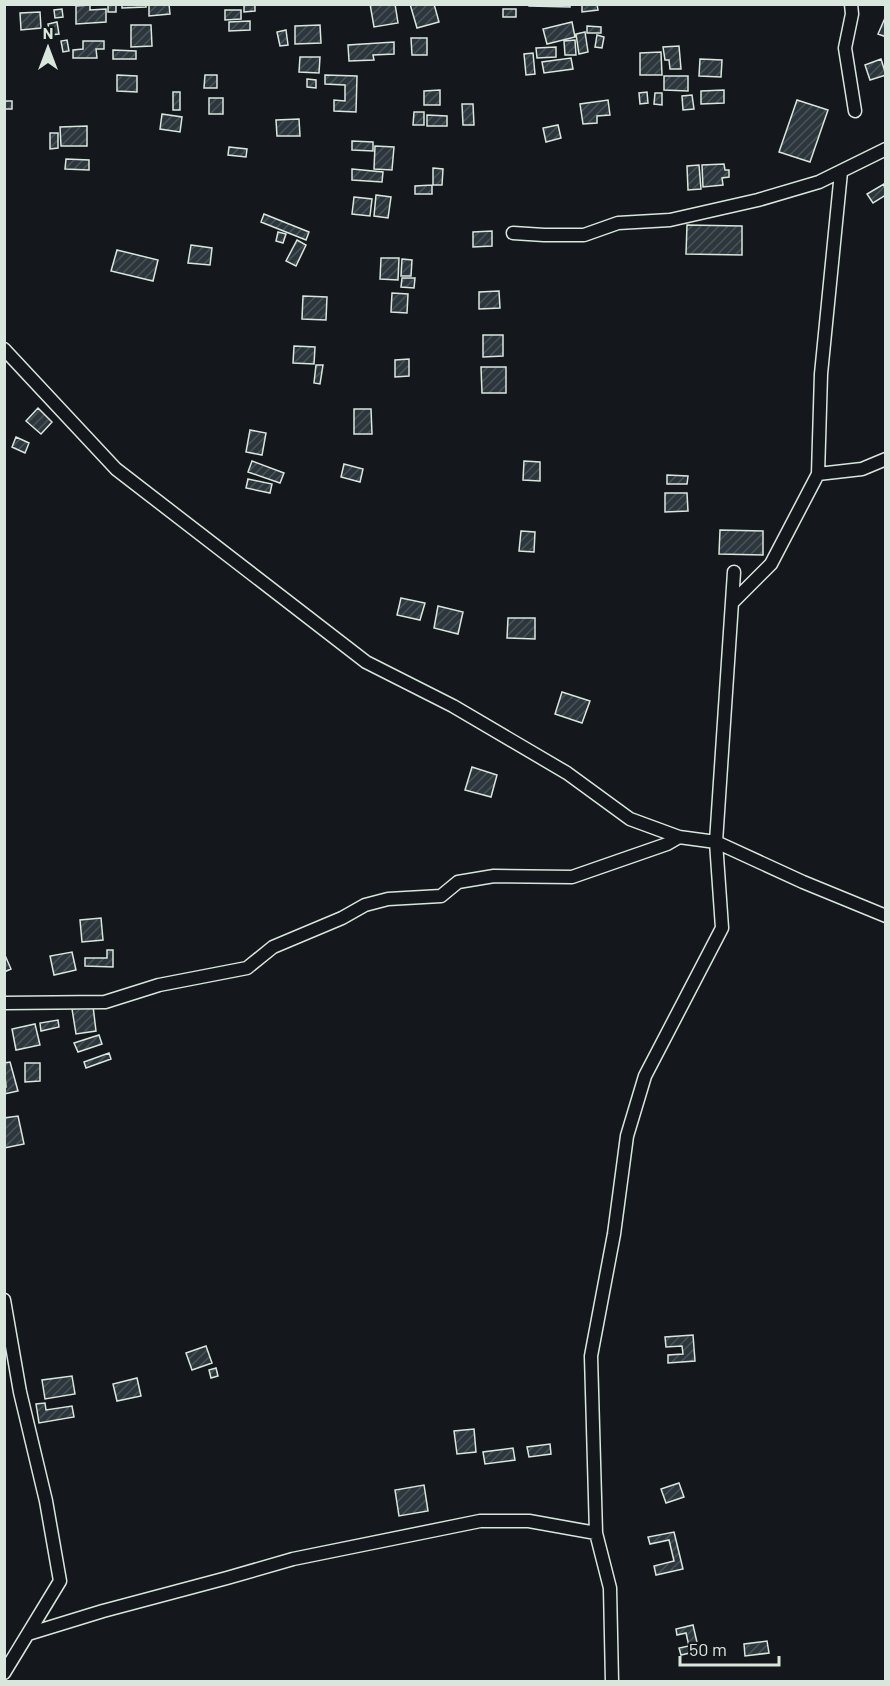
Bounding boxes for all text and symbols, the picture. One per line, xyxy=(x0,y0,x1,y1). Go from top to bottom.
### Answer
north arrow xyxy=(18,18,78,78)
text: N xyxy=(43,23,53,42)
scale bar xyxy=(680,1629,779,1667)
text: 50 m xyxy=(689,1638,727,1660)

